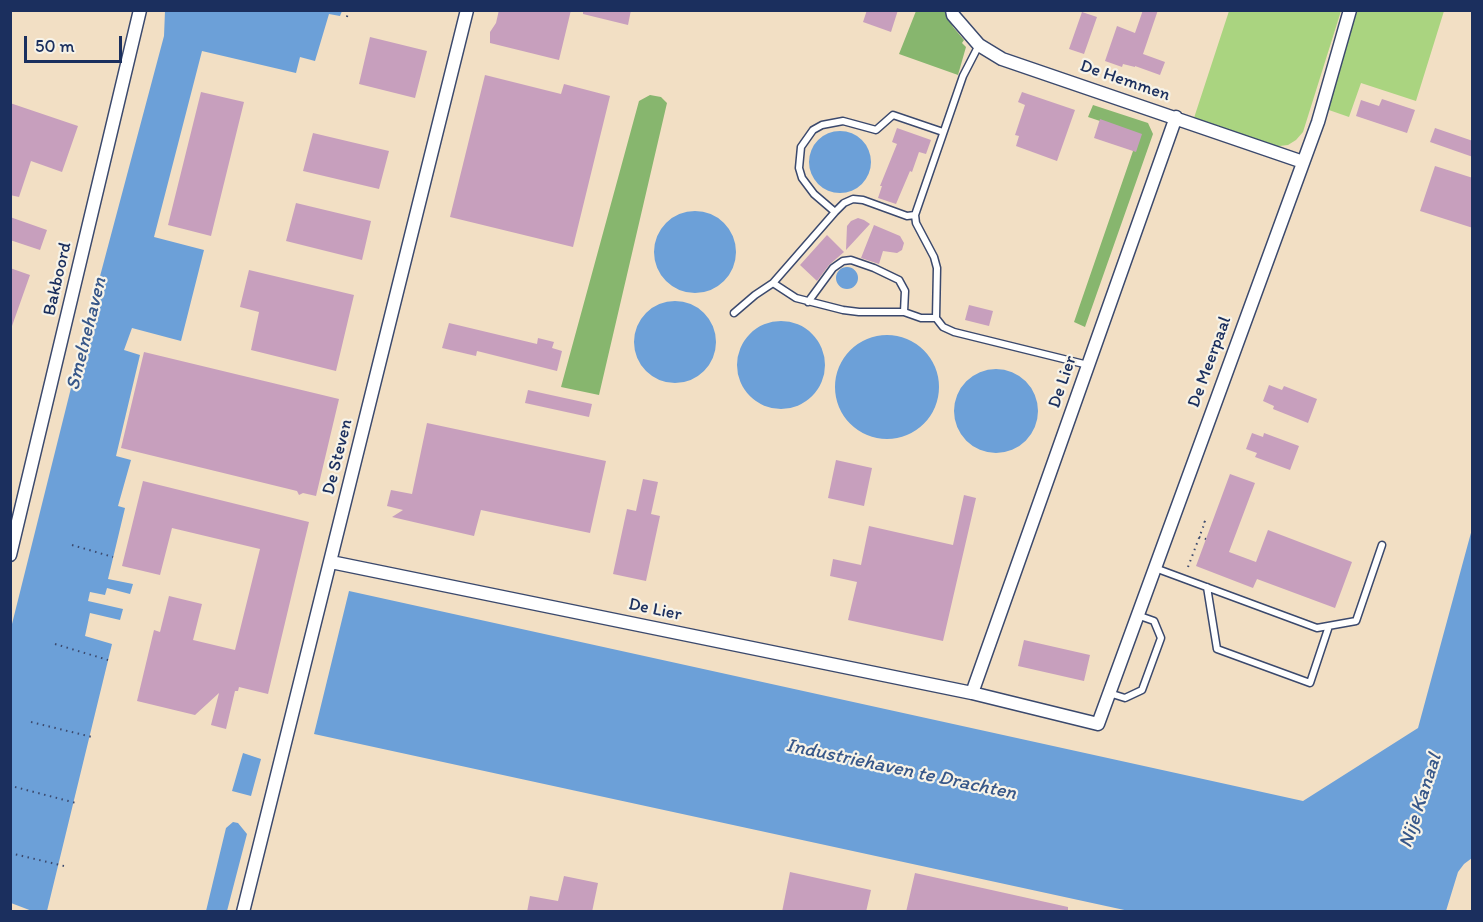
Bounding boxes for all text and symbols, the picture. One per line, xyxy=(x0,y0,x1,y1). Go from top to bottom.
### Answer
scale bar xyxy=(27,24,124,62)
text: 50 m xyxy=(35,35,75,57)
street label: De Hemmen xyxy=(1077,55,1173,107)
street label: Bakboord xyxy=(39,240,77,318)
water label: Smelnehaven xyxy=(61,275,113,393)
street label: De Meerpaal xyxy=(1183,313,1237,411)
street label: De Lier xyxy=(1044,353,1082,411)
street label: De Steven xyxy=(318,417,358,497)
street label: De Lier xyxy=(626,594,684,626)
water label: Industriehaven te Drachten xyxy=(784,734,1018,806)
water label: Nije Kanaal xyxy=(1394,751,1448,851)

